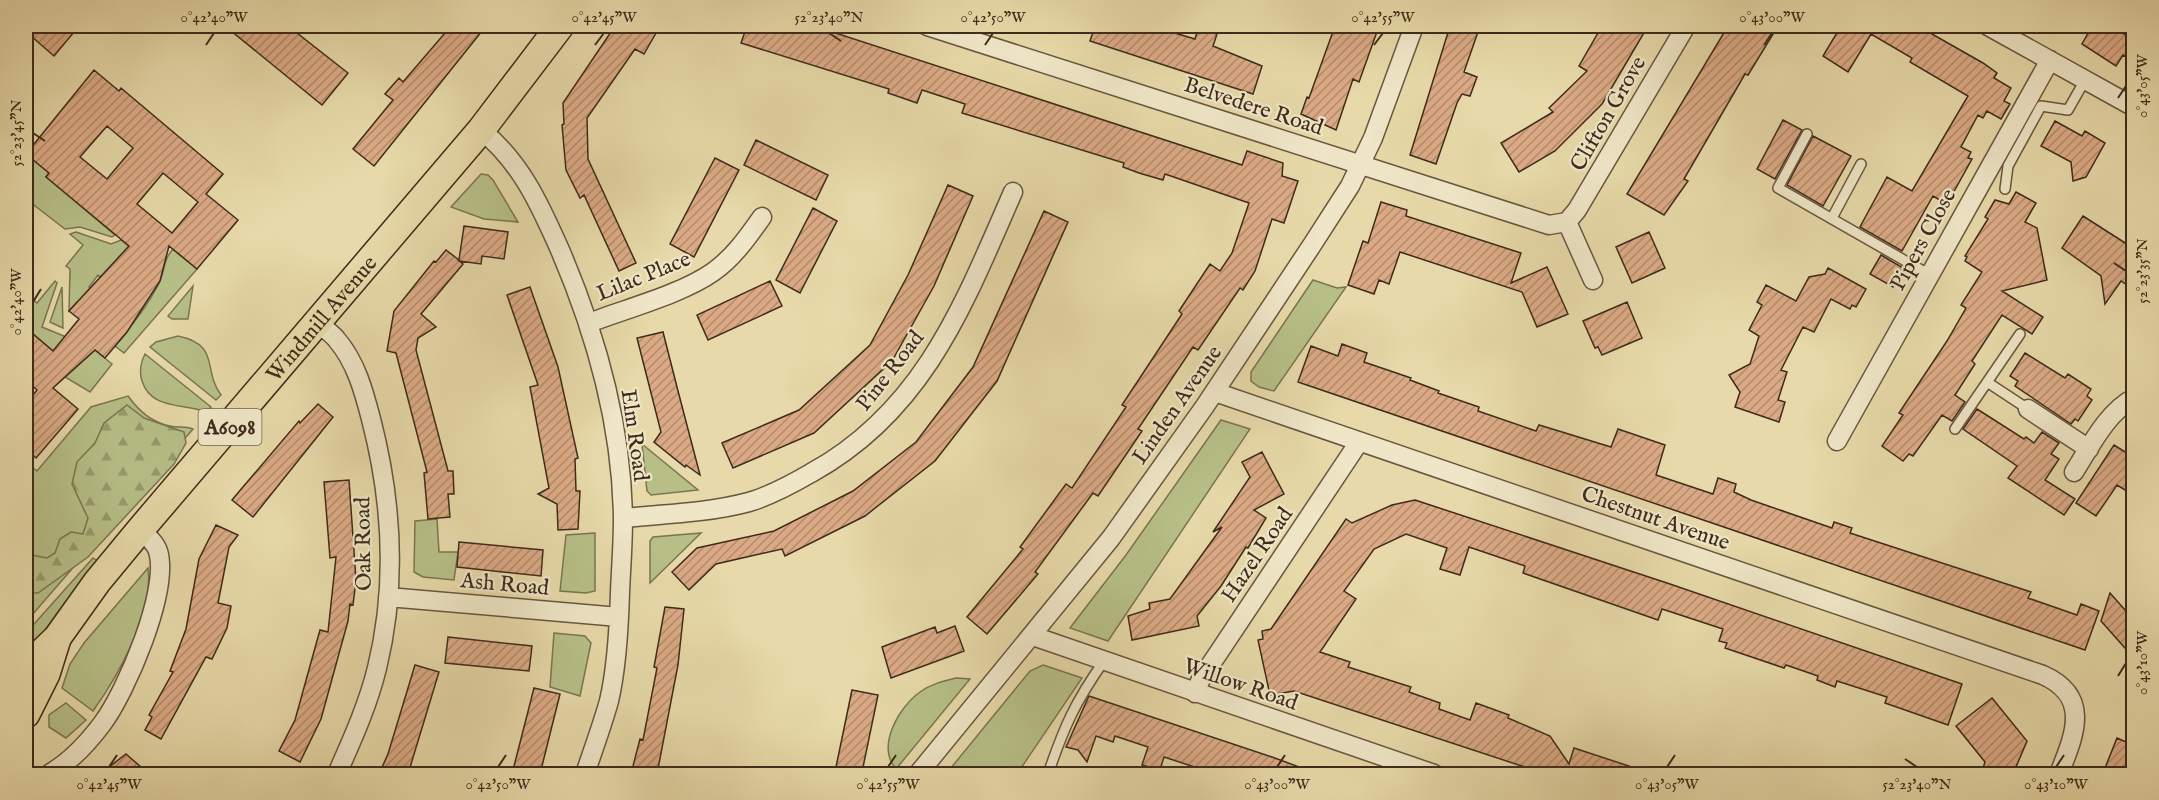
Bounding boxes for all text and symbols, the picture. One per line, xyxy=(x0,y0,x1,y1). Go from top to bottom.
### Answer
text: 0°42'40"W xyxy=(180,8,248,27)
text: 0°42'45"W xyxy=(571,8,637,27)
text: 52°23'40"N xyxy=(794,8,864,27)
text: 0°42'50"W xyxy=(960,8,1026,27)
text: 0°42'55"W xyxy=(1351,8,1415,27)
text: 0°43'00"W xyxy=(1739,8,1806,27)
street label: Clifton Grove xyxy=(1565,51,1653,177)
text: 0°43'05"W xyxy=(2133,53,2152,118)
street label: Belvedere Road xyxy=(1180,71,1327,143)
text: 52°23'45"N xyxy=(7,99,26,167)
street label: Pipers Close xyxy=(1884,184,1963,296)
text: 52°23'35"N xyxy=(2133,238,2152,304)
street label: Lilac Place xyxy=(593,245,695,308)
street label: Windmill Avenue xyxy=(261,250,384,388)
text: 0°42'40"W xyxy=(7,268,26,336)
street label: Pine Road xyxy=(850,325,931,417)
street label: Linden Avenue xyxy=(1126,340,1229,470)
street label: Elm Road xyxy=(614,387,654,483)
road number: A6098 xyxy=(198,409,262,445)
street label: Chestnut Avenue xyxy=(1577,480,1733,557)
street label: Oak Road xyxy=(349,496,379,591)
street label: Hazel Road xyxy=(1216,502,1300,608)
street label: Ash Road xyxy=(458,567,551,603)
text: 0°43'10"W xyxy=(2133,630,2152,695)
street label: Willow Road xyxy=(1179,652,1302,718)
text: 0°42'45"W xyxy=(76,775,142,794)
text: 0°42'50"W xyxy=(465,775,531,794)
text: 0°42'55"W xyxy=(856,775,920,794)
text: 0°43'00"W xyxy=(1244,775,1311,794)
text: 0°43'05"W xyxy=(1635,775,1700,794)
text: 52°23'40"N xyxy=(1882,775,1952,794)
text: 0°43'10"W xyxy=(2024,775,2089,794)

